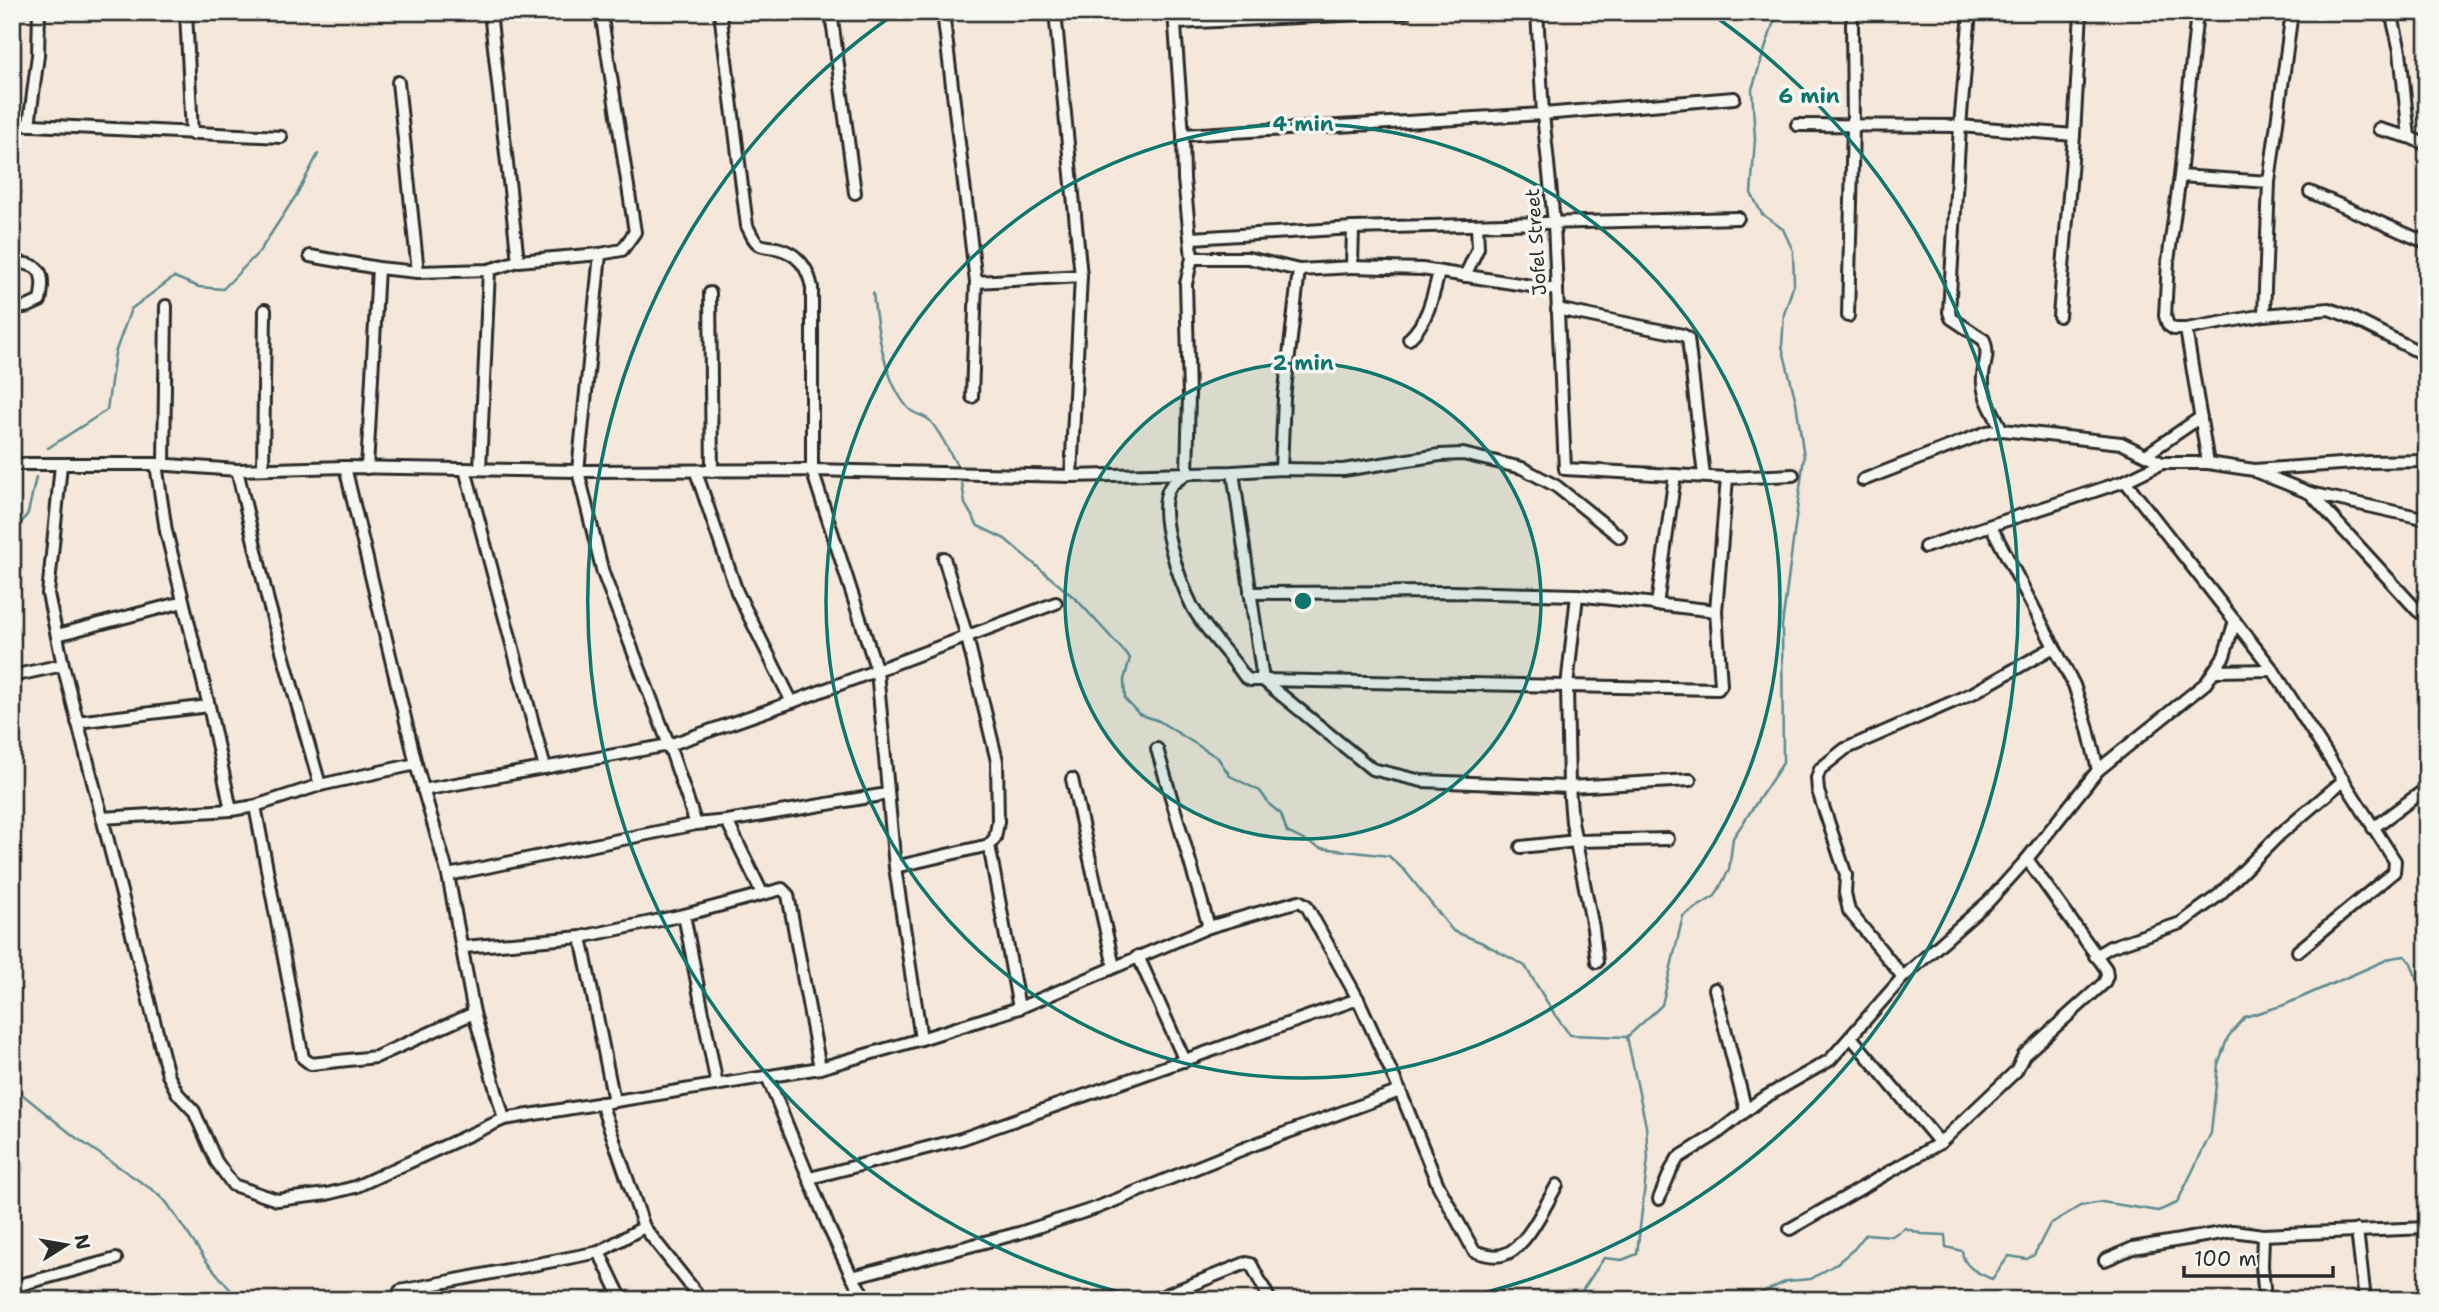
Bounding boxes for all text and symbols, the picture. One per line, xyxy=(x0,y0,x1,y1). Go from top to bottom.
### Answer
text: 6 min xyxy=(1778,82,1840,110)
text: 4 min xyxy=(1272,110,1334,138)
street label: Jofel Street xyxy=(1520,188,1552,296)
text: 2 min xyxy=(1272,349,1334,377)
centre of rings xyxy=(1291,589,1315,613)
north arrow xyxy=(32,1210,102,1280)
text: N xyxy=(68,1232,96,1252)
scale bar xyxy=(2184,1235,2332,1279)
text: 100 m xyxy=(2194,1245,2257,1273)

